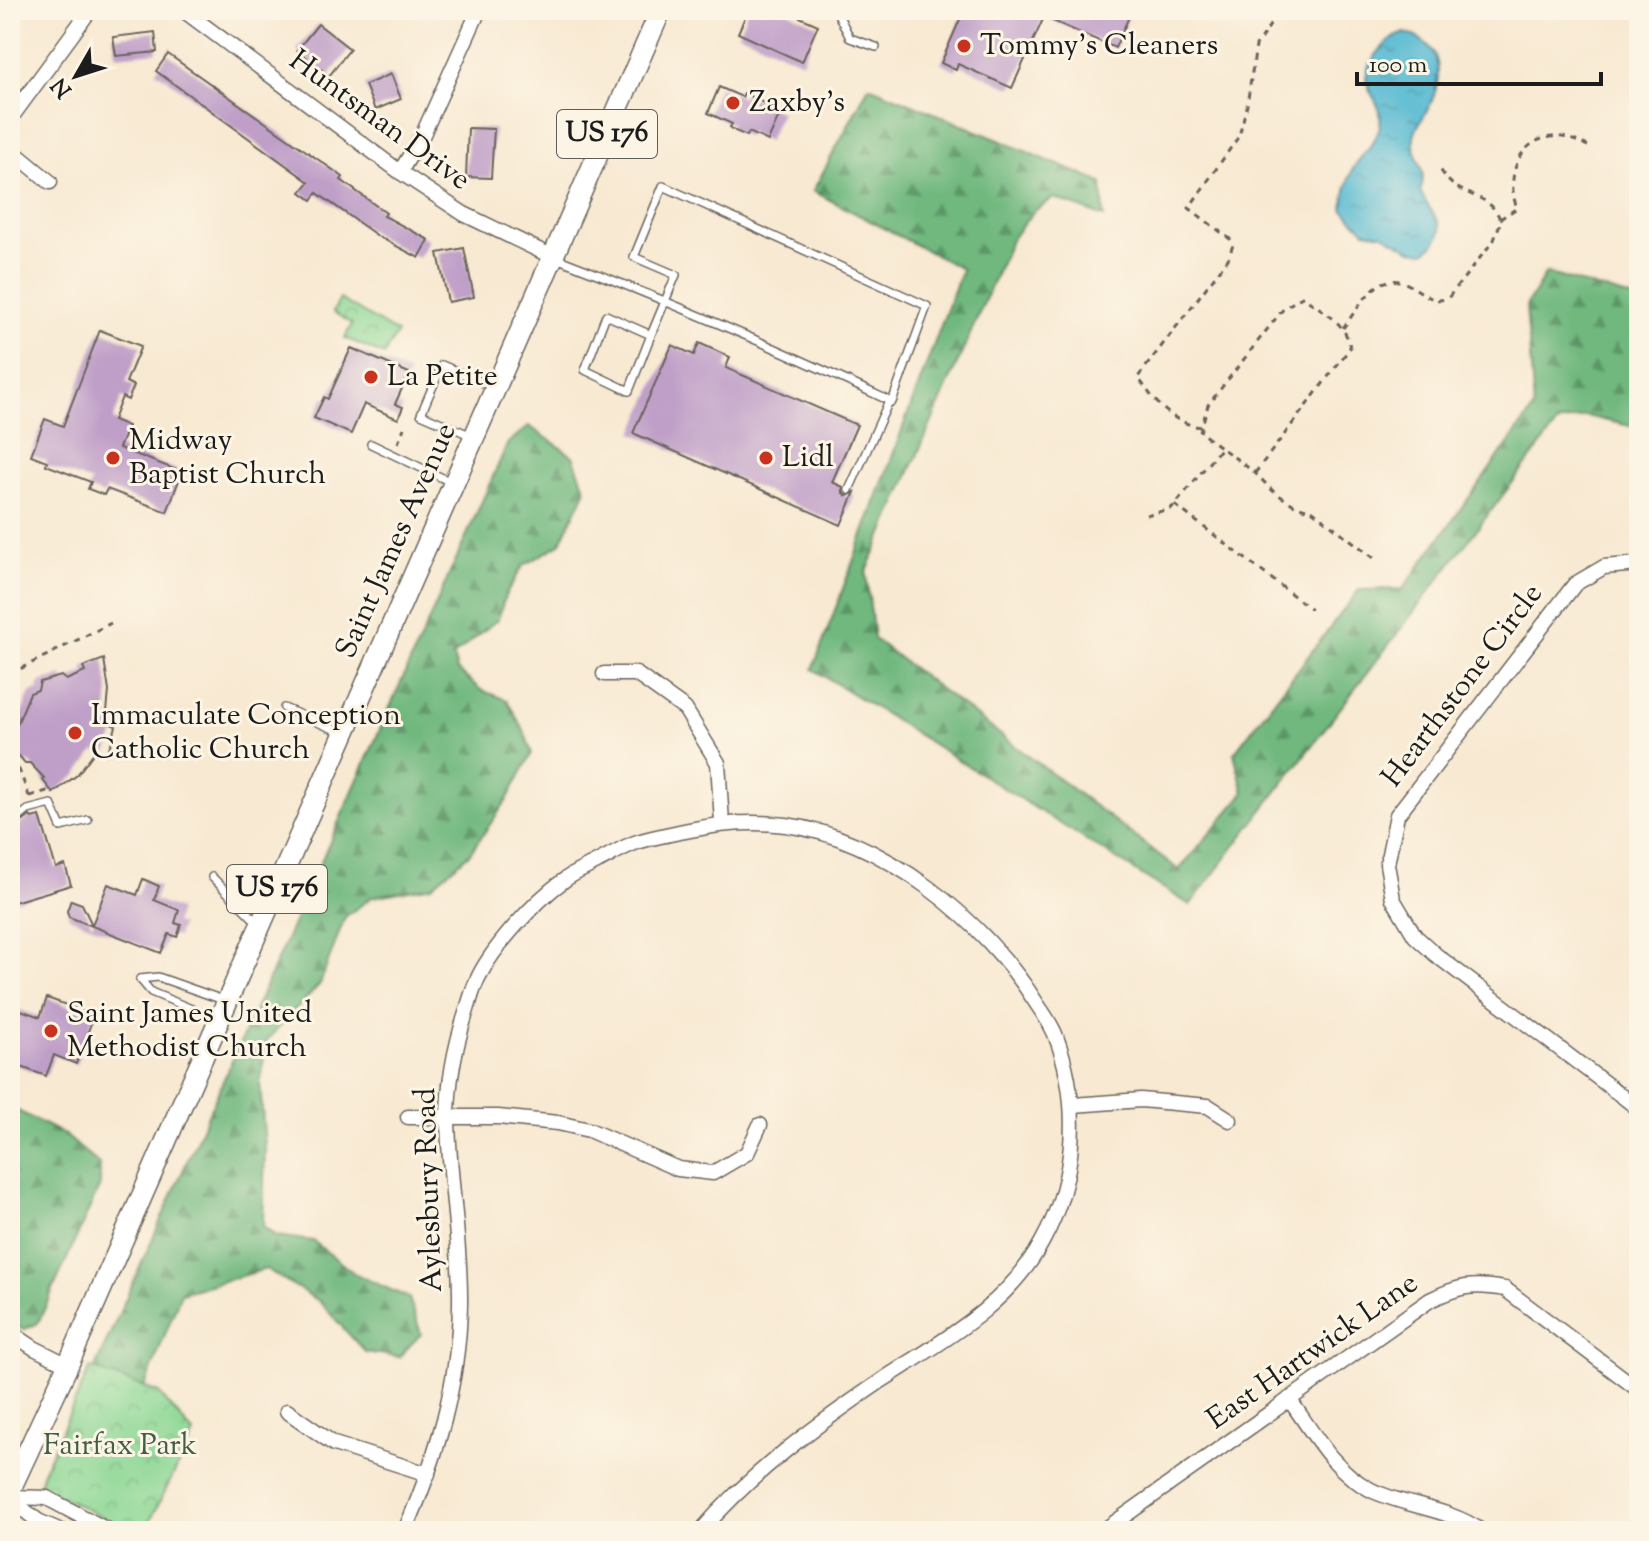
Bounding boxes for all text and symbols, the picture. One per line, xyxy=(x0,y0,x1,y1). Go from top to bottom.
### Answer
place label: Tommy's Cleaners xyxy=(980,25,1218,68)
north arrow xyxy=(36,36,116,116)
scale bar xyxy=(1357,36,1601,86)
marker: Tommy's Cleaners xyxy=(955,37,973,55)
street label: Huntsman Drive xyxy=(279,40,479,202)
text: 100 m xyxy=(1369,49,1427,83)
text: N xyxy=(45,69,81,104)
place label: Zaxby's xyxy=(749,82,845,125)
marker: Zaxby's xyxy=(724,94,742,112)
road number: US 176 xyxy=(557,110,657,158)
place label: La Petite xyxy=(387,356,498,399)
marker: La Petite xyxy=(362,368,380,386)
street label: Saint James Avenue xyxy=(326,416,468,666)
place label: Midway Baptist Church xyxy=(129,420,327,497)
place label: Lidl xyxy=(782,437,834,480)
marker: Midway Baptist Church xyxy=(104,449,122,467)
marker: Lidl xyxy=(757,449,775,467)
street label: Hearthstone Circle xyxy=(1372,575,1554,797)
place label: Immaculate Conception Catholic Church xyxy=(91,695,401,772)
marker: Immaculate Conception Catholic Church xyxy=(66,724,84,742)
road number: US 176 xyxy=(227,865,327,913)
place label: Saint James United Methodist Church xyxy=(67,993,312,1070)
marker: Saint James United Methodist Church xyxy=(42,1022,60,1040)
street label: Aylesbury Road xyxy=(405,1087,455,1293)
street label: East Hartwick Lane xyxy=(1199,1263,1427,1441)
park label: Fairfax Park xyxy=(43,1425,197,1468)

